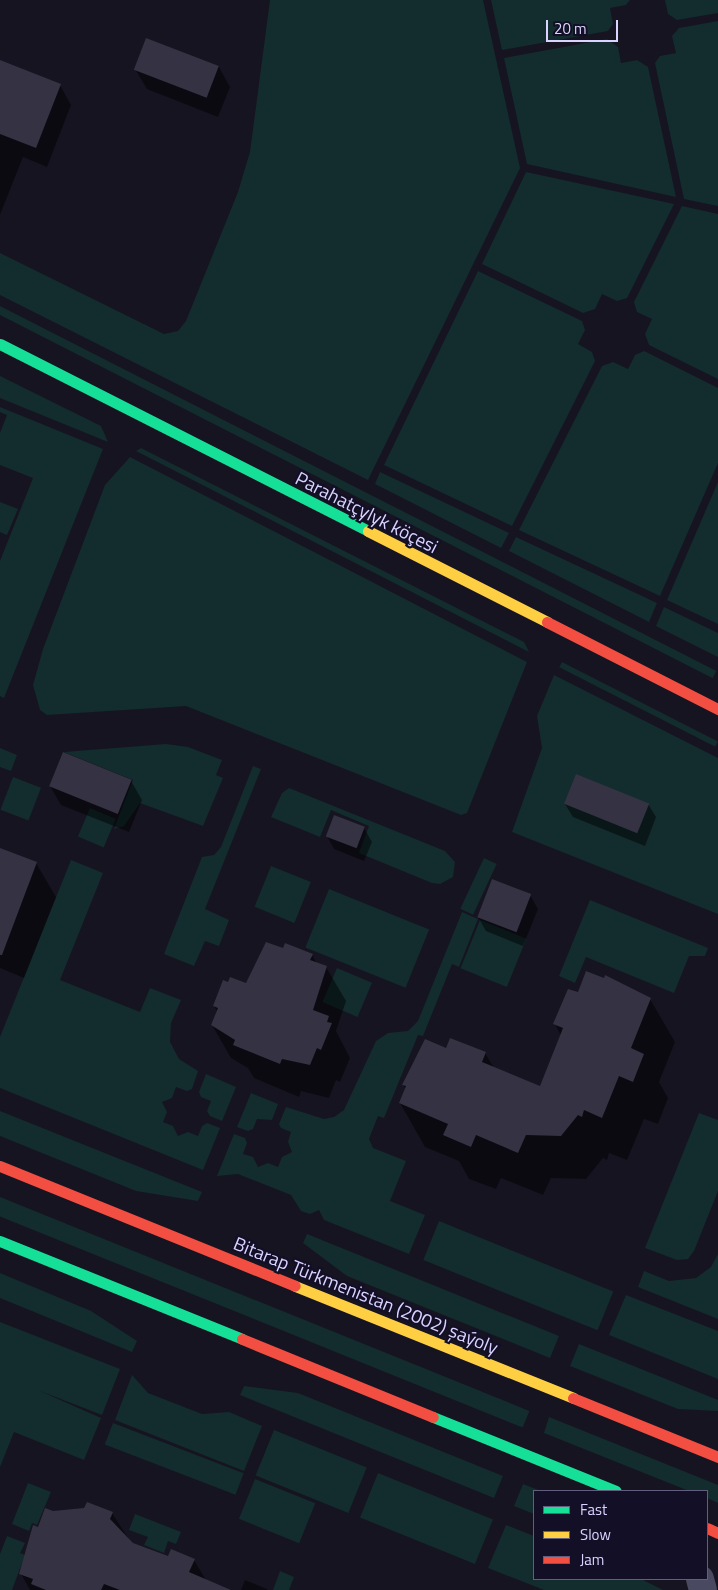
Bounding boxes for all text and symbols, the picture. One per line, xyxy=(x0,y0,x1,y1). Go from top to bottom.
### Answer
scale bar xyxy=(548,10,620,42)
text: 20 m xyxy=(554,17,587,40)
street label: Parahatçylyk köçesi xyxy=(292,466,442,558)
street label: Bitarap Türkmenistan (2002) şaýoly xyxy=(230,1231,502,1359)
legend xyxy=(533,1490,708,1580)
text: Fast xyxy=(580,1498,607,1521)
text: Slow xyxy=(580,1523,611,1546)
text: Jam xyxy=(580,1548,604,1571)

